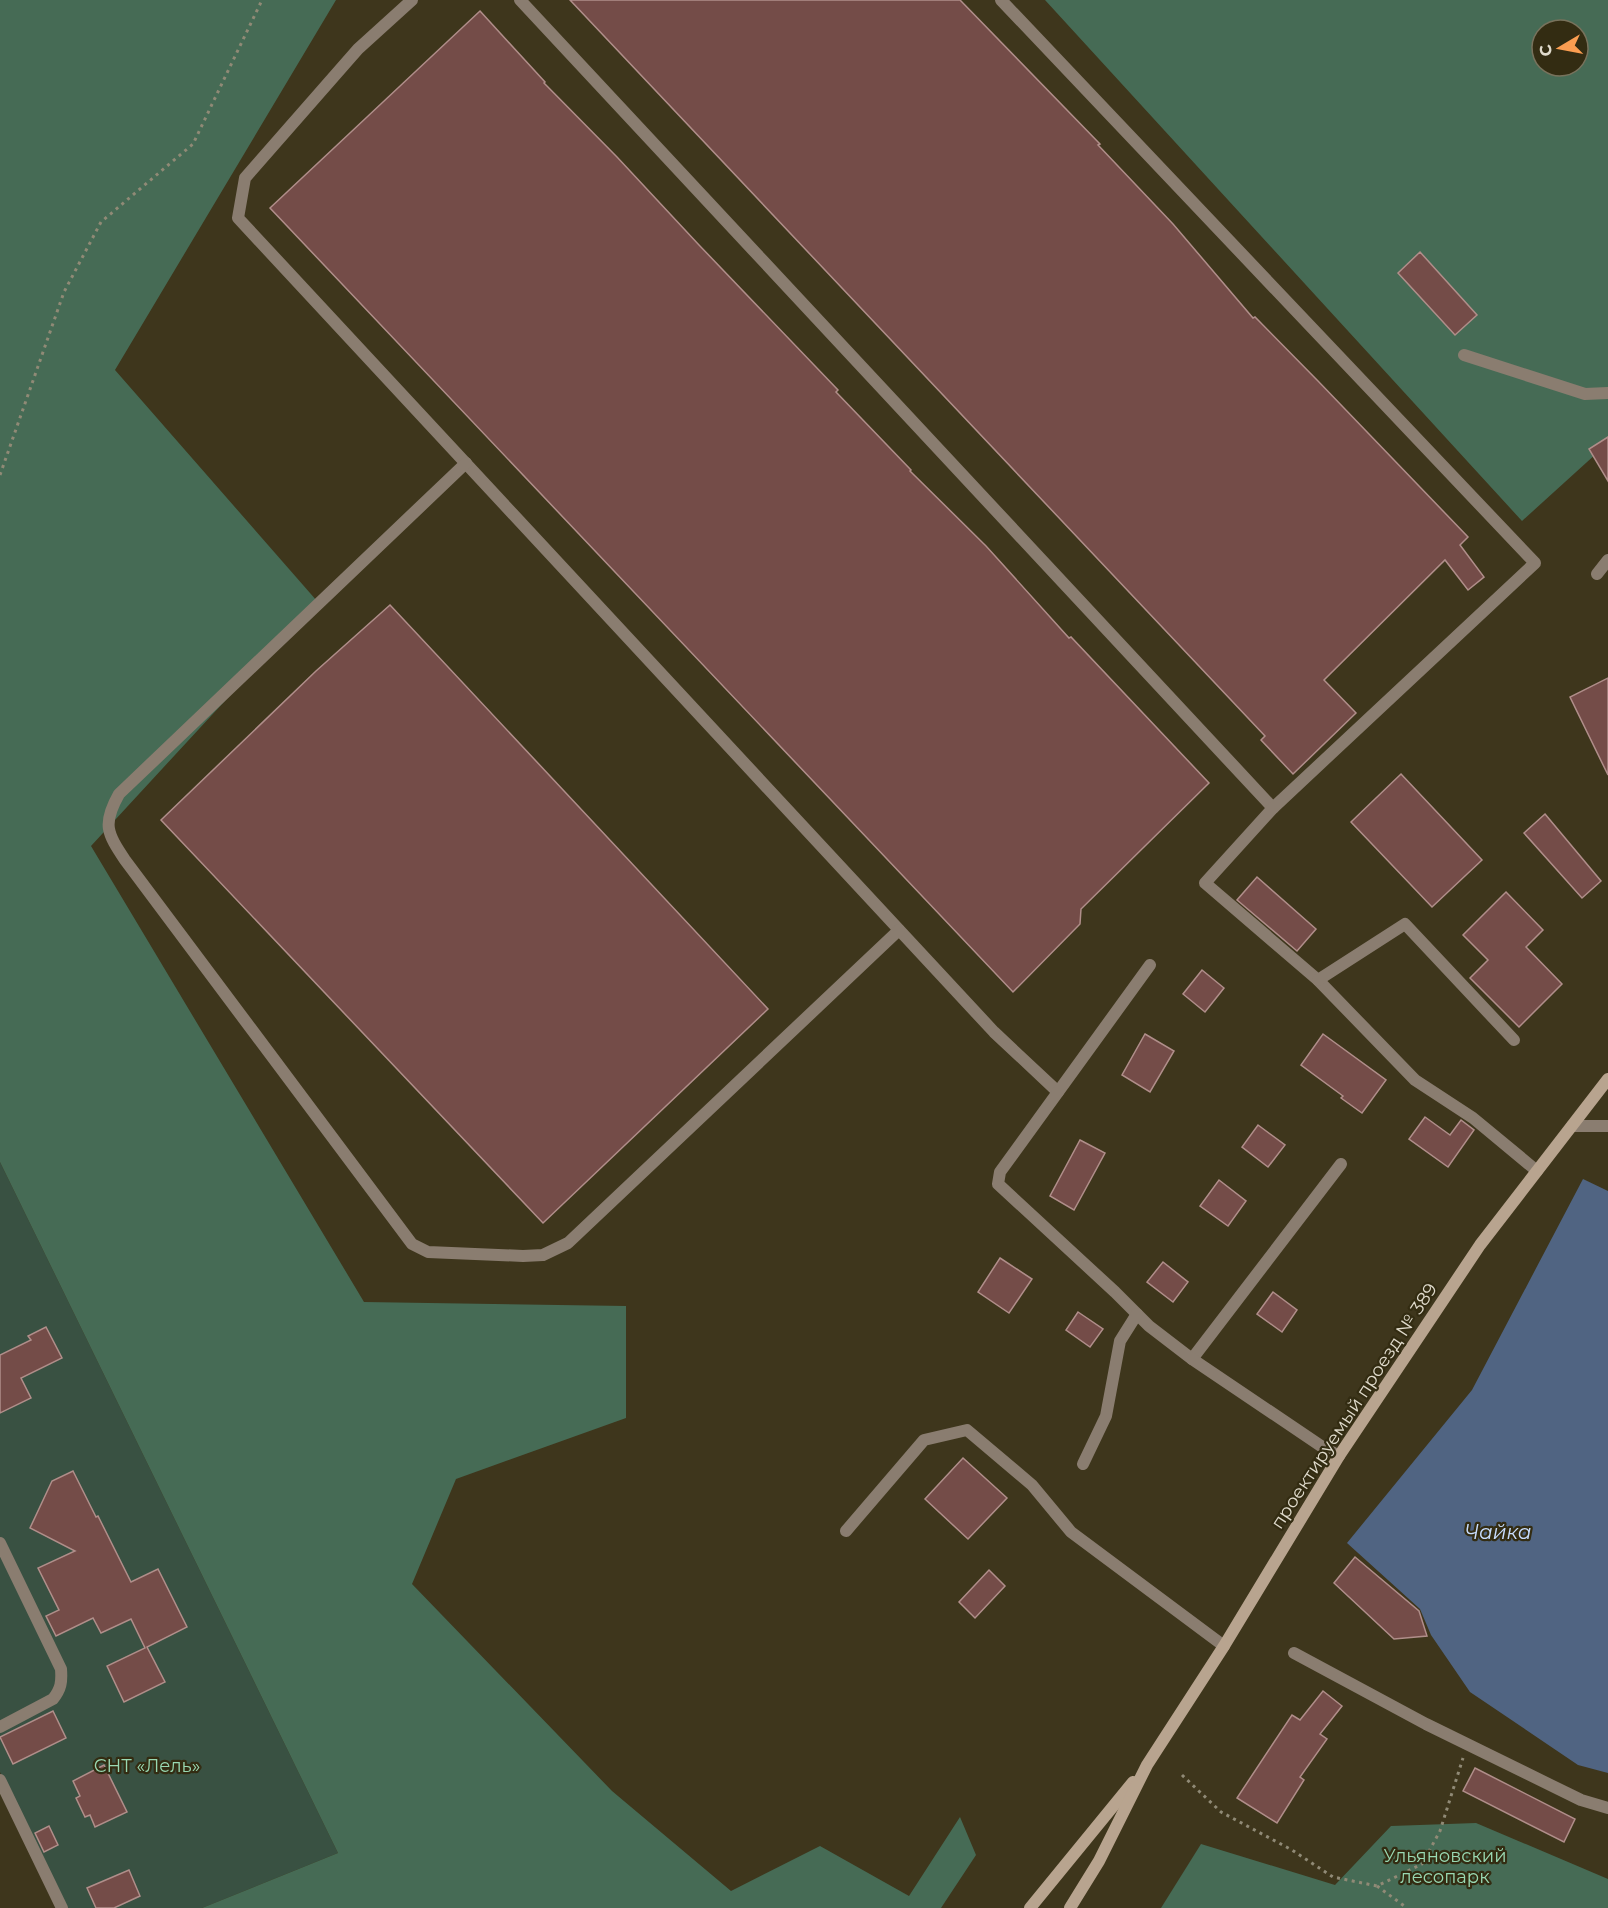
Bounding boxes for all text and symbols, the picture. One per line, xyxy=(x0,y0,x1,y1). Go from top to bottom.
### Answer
north arrow xyxy=(1530,18,1590,78)
text: С xyxy=(1535,43,1556,58)
street label: проектируемый проезд № 389 xyxy=(1266,1279,1442,1533)
water label: Чайка xyxy=(1464,1520,1532,1544)
park label: СНТ «Лель» xyxy=(94,1755,200,1777)
park label: Ульяновский лесопарк xyxy=(1383,1845,1507,1888)

